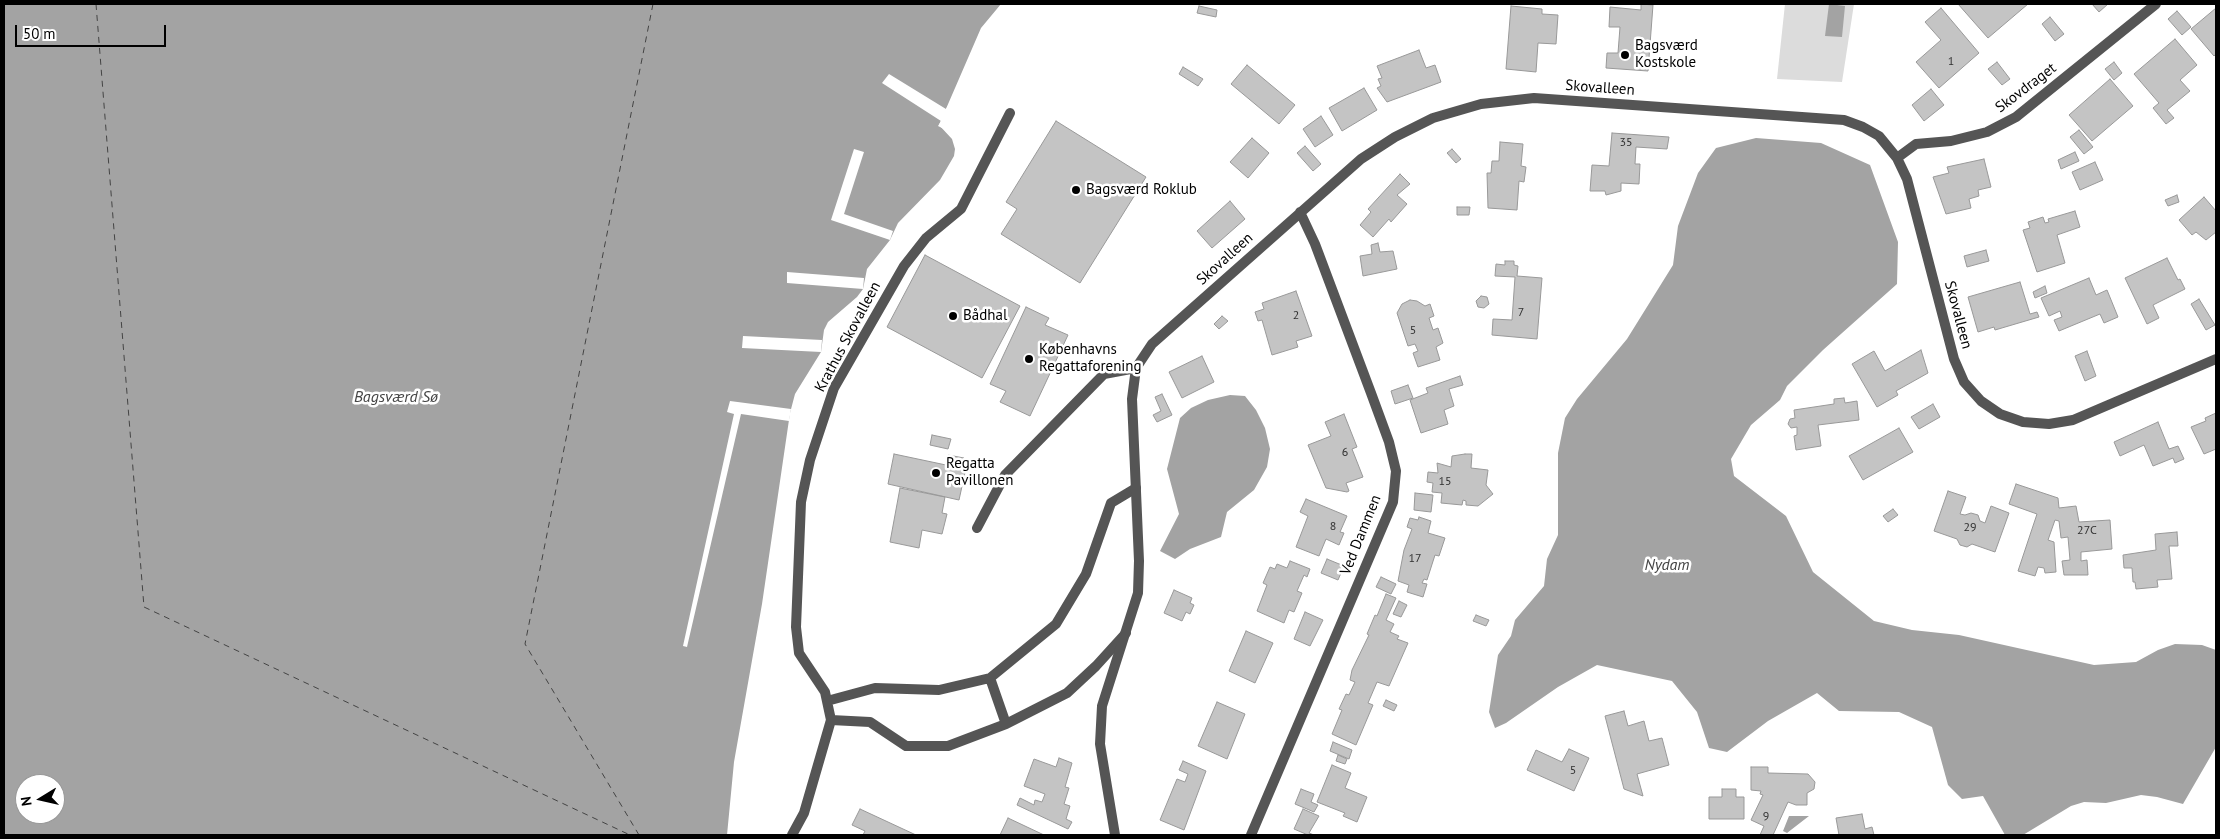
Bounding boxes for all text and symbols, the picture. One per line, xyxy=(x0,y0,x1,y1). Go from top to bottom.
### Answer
scale bar xyxy=(18,15,169,47)
text: 50 m xyxy=(23,24,56,43)
place label: Bagsværd Kostskole xyxy=(1635,37,1698,72)
marker: Bagsværd Kostskole xyxy=(1619,49,1631,61)
house number: 1 xyxy=(1948,55,1954,69)
street label: Skovdraget xyxy=(1992,59,2060,117)
street label: Skovalleen xyxy=(1565,77,1635,99)
house number: 35 xyxy=(1619,136,1633,150)
place label: Bagsværd Roklub xyxy=(1086,181,1197,199)
marker: Bagsværd Roklub xyxy=(1070,184,1082,196)
street label: Skovalleen xyxy=(1193,229,1257,289)
street label: Krathus Skovalleen xyxy=(811,279,885,395)
street label: Skovalleen xyxy=(1940,279,1976,351)
house number: 7 xyxy=(1518,306,1524,320)
place label: Bådhal xyxy=(963,307,1007,325)
house number: 2 xyxy=(1293,309,1299,323)
marker: Bådhal xyxy=(947,310,959,322)
house number: 5 xyxy=(1410,324,1416,338)
place label: Københavns Regattaforening xyxy=(1039,341,1142,376)
marker: Københavns Regattaforening xyxy=(1023,353,1035,365)
water label: Bagsværd Sø xyxy=(354,387,438,407)
house number: 6 xyxy=(1342,446,1348,460)
place label: Regatta Pavillonen xyxy=(946,455,1013,490)
marker: Regatta Pavillonen xyxy=(930,467,942,479)
house number: 15 xyxy=(1438,475,1452,489)
street label: Ved Dammen xyxy=(1337,492,1385,578)
house number: 8 xyxy=(1330,520,1336,534)
house number: 29 xyxy=(1963,521,1977,535)
house number: 27C xyxy=(2077,524,2097,538)
house number: 17 xyxy=(1408,552,1422,566)
water label: Nydam xyxy=(1644,555,1690,575)
house number: 5 xyxy=(1570,764,1576,778)
north arrow xyxy=(15,774,65,824)
text: N xyxy=(17,795,36,807)
house number: 9 xyxy=(1763,810,1769,824)

